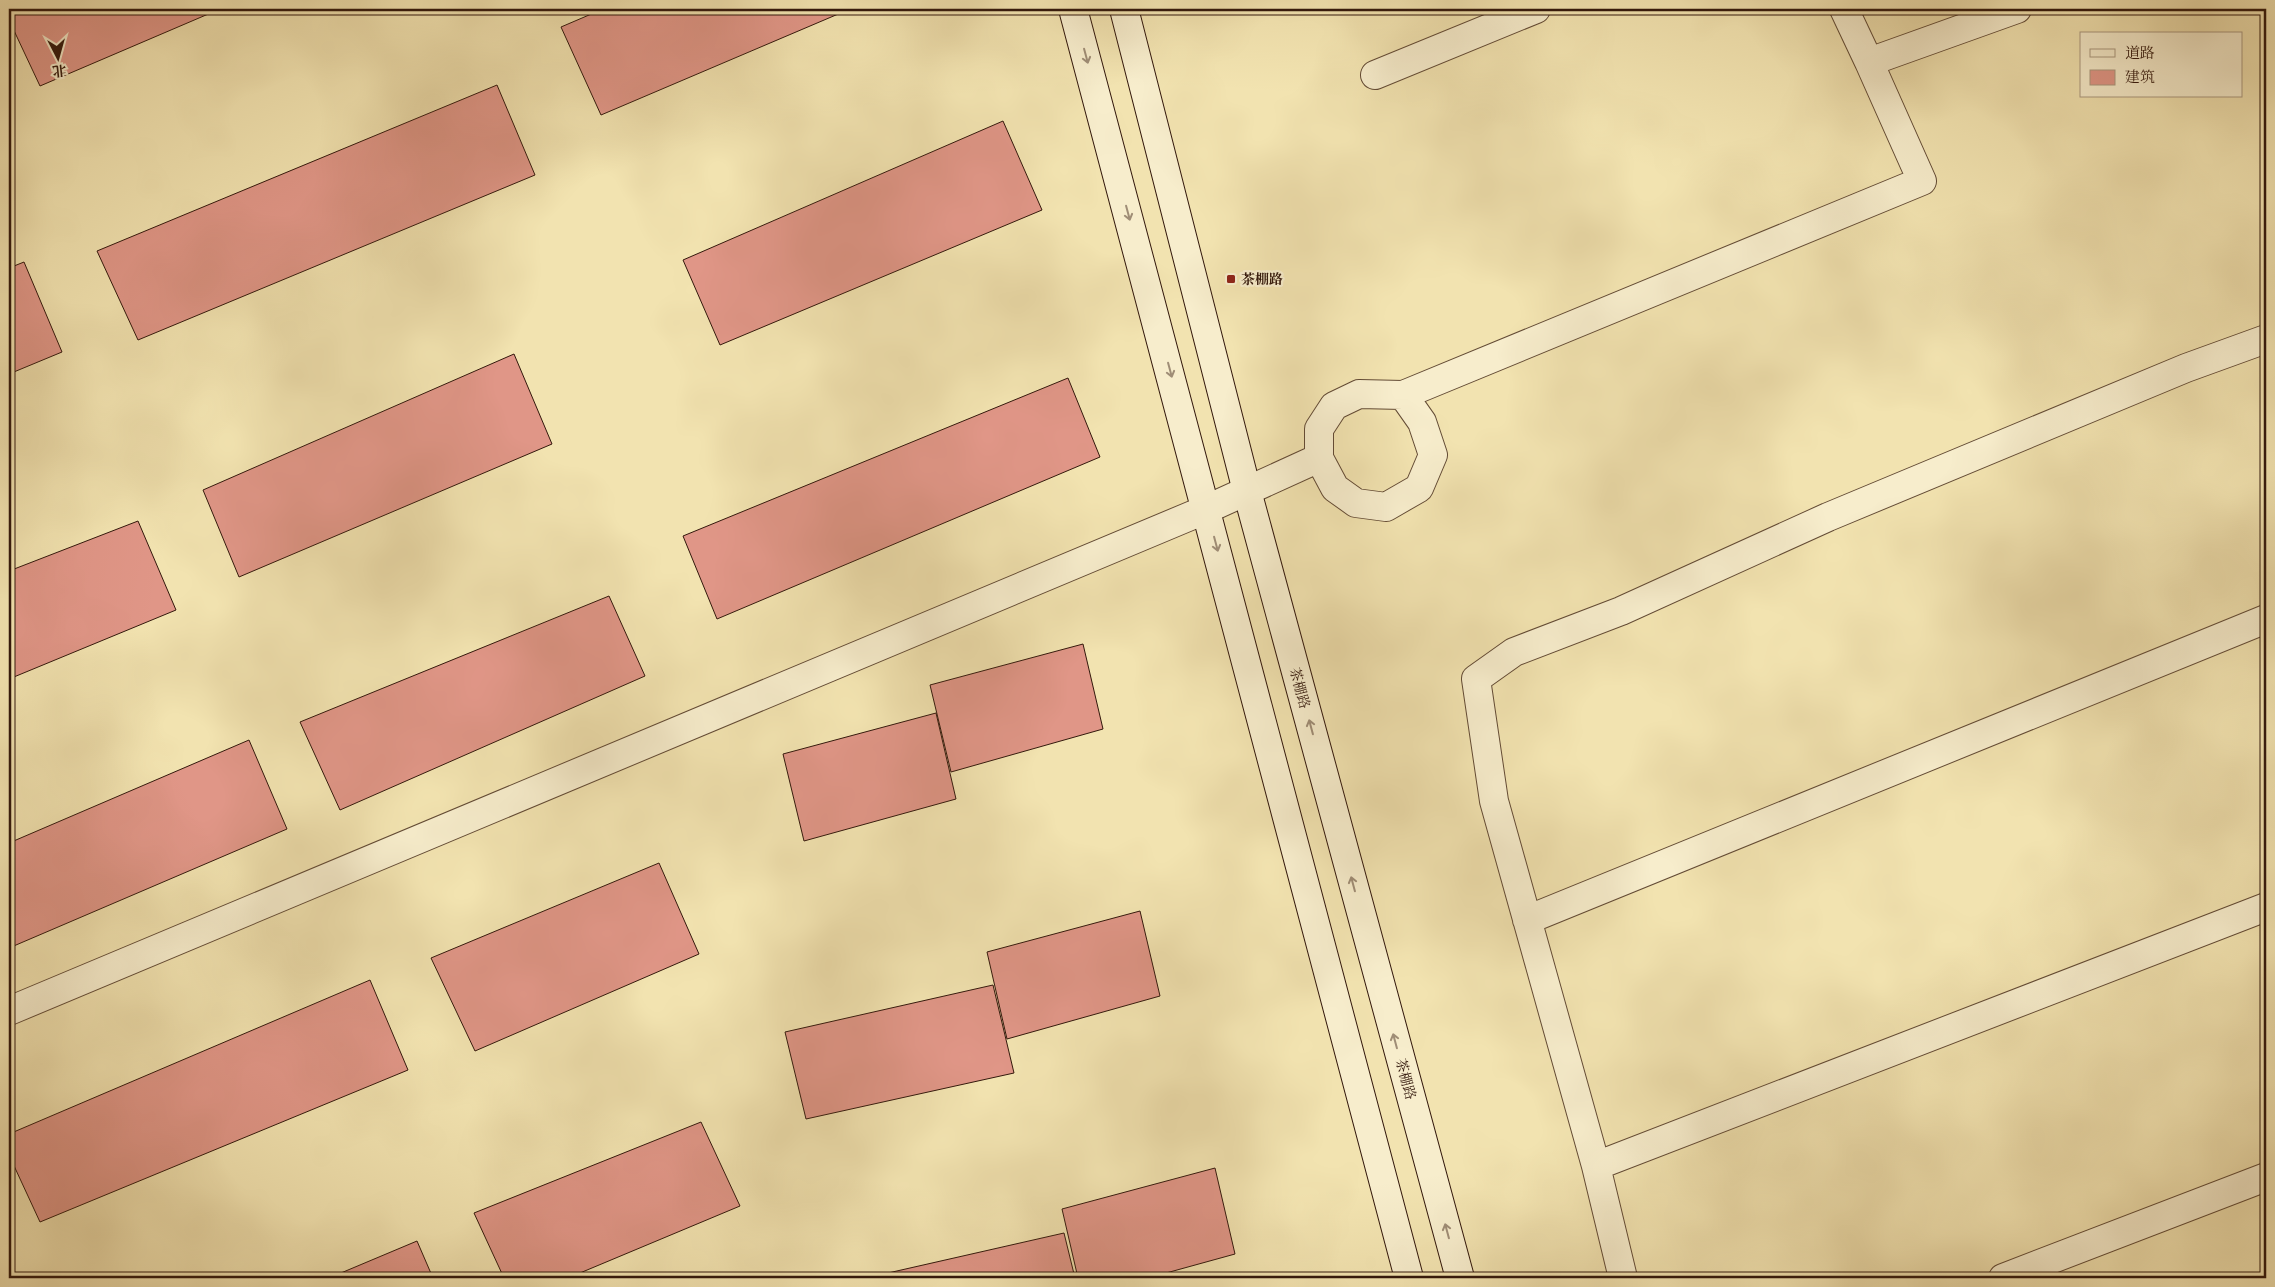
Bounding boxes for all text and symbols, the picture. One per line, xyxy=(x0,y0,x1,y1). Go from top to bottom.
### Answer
north arrow xyxy=(32,32,82,82)
legend xyxy=(2080,32,2242,98)
text: 道路 xyxy=(2125,43,2155,62)
one-way arrow xyxy=(1082,47,1091,63)
text: 北 xyxy=(51,61,67,81)
text: 建筑 xyxy=(2125,67,2155,86)
one-way arrow xyxy=(1124,204,1133,220)
place label: 茶棚路 xyxy=(1241,270,1283,288)
marker: 茶棚路 xyxy=(1225,273,1237,285)
one-way arrow xyxy=(1165,361,1175,377)
one-way arrow xyxy=(1212,535,1221,551)
street label: 茶棚路 xyxy=(1286,665,1314,711)
one-way arrow xyxy=(1305,719,1315,735)
one-way arrow xyxy=(1348,876,1357,892)
one-way arrow xyxy=(1390,1033,1400,1049)
street label: 茶棚路 xyxy=(1392,1056,1420,1102)
one-way arrow xyxy=(1442,1224,1451,1240)

